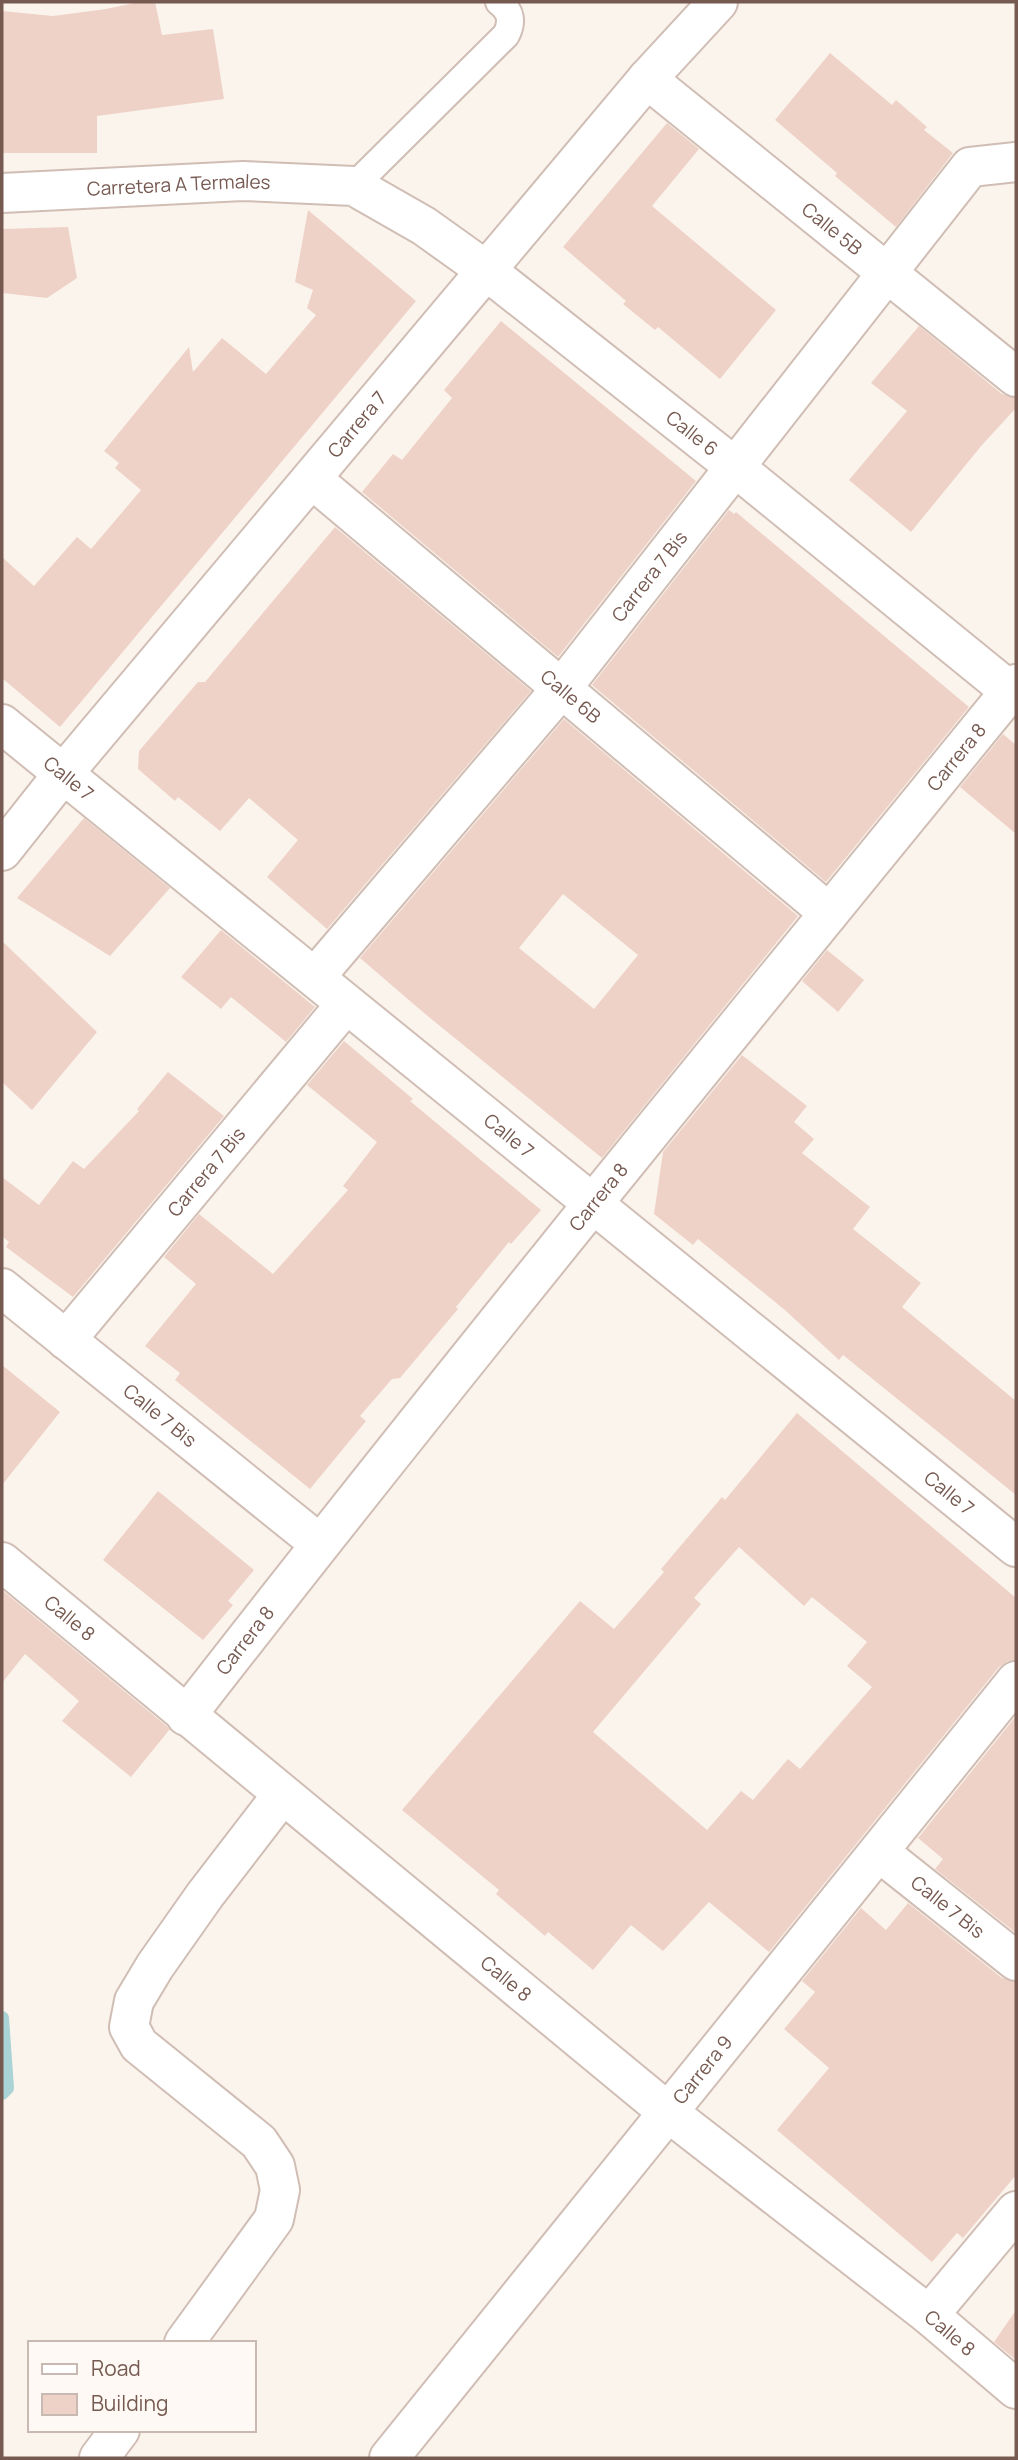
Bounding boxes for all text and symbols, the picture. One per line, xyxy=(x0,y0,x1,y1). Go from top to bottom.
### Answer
street label: Carretera A Termales xyxy=(86,168,271,202)
street label: Calle 5B xyxy=(797,196,868,261)
street label: Carrera 7 xyxy=(321,386,392,463)
street label: Calle 6 xyxy=(661,404,724,462)
street label: Carrera 7 Bis xyxy=(605,525,693,627)
street label: Calle 6B xyxy=(535,663,607,729)
street label: Carrera 8 xyxy=(921,718,992,797)
street label: Calle 7 xyxy=(38,750,99,806)
street label: Calle 7 xyxy=(478,1107,540,1164)
street label: Carrera 7 Bis xyxy=(161,1122,251,1222)
street label: Carrera 8 xyxy=(563,1157,634,1236)
street label: Calle 7 Bis xyxy=(118,1378,202,1453)
street label: Calle 7 xyxy=(919,1465,980,1521)
street label: Calle 8 xyxy=(39,1589,101,1647)
street label: Carrera 8 xyxy=(210,1601,280,1680)
street label: Calle 7 Bis xyxy=(906,1869,990,1944)
street label: Calle 8 xyxy=(475,1950,537,2007)
street label: Carrera 9 xyxy=(667,2030,738,2110)
street label: Calle 8 xyxy=(919,2304,981,2362)
legend xyxy=(28,2341,256,2432)
text: Road xyxy=(91,2354,141,2382)
text: Building xyxy=(91,2389,168,2417)

